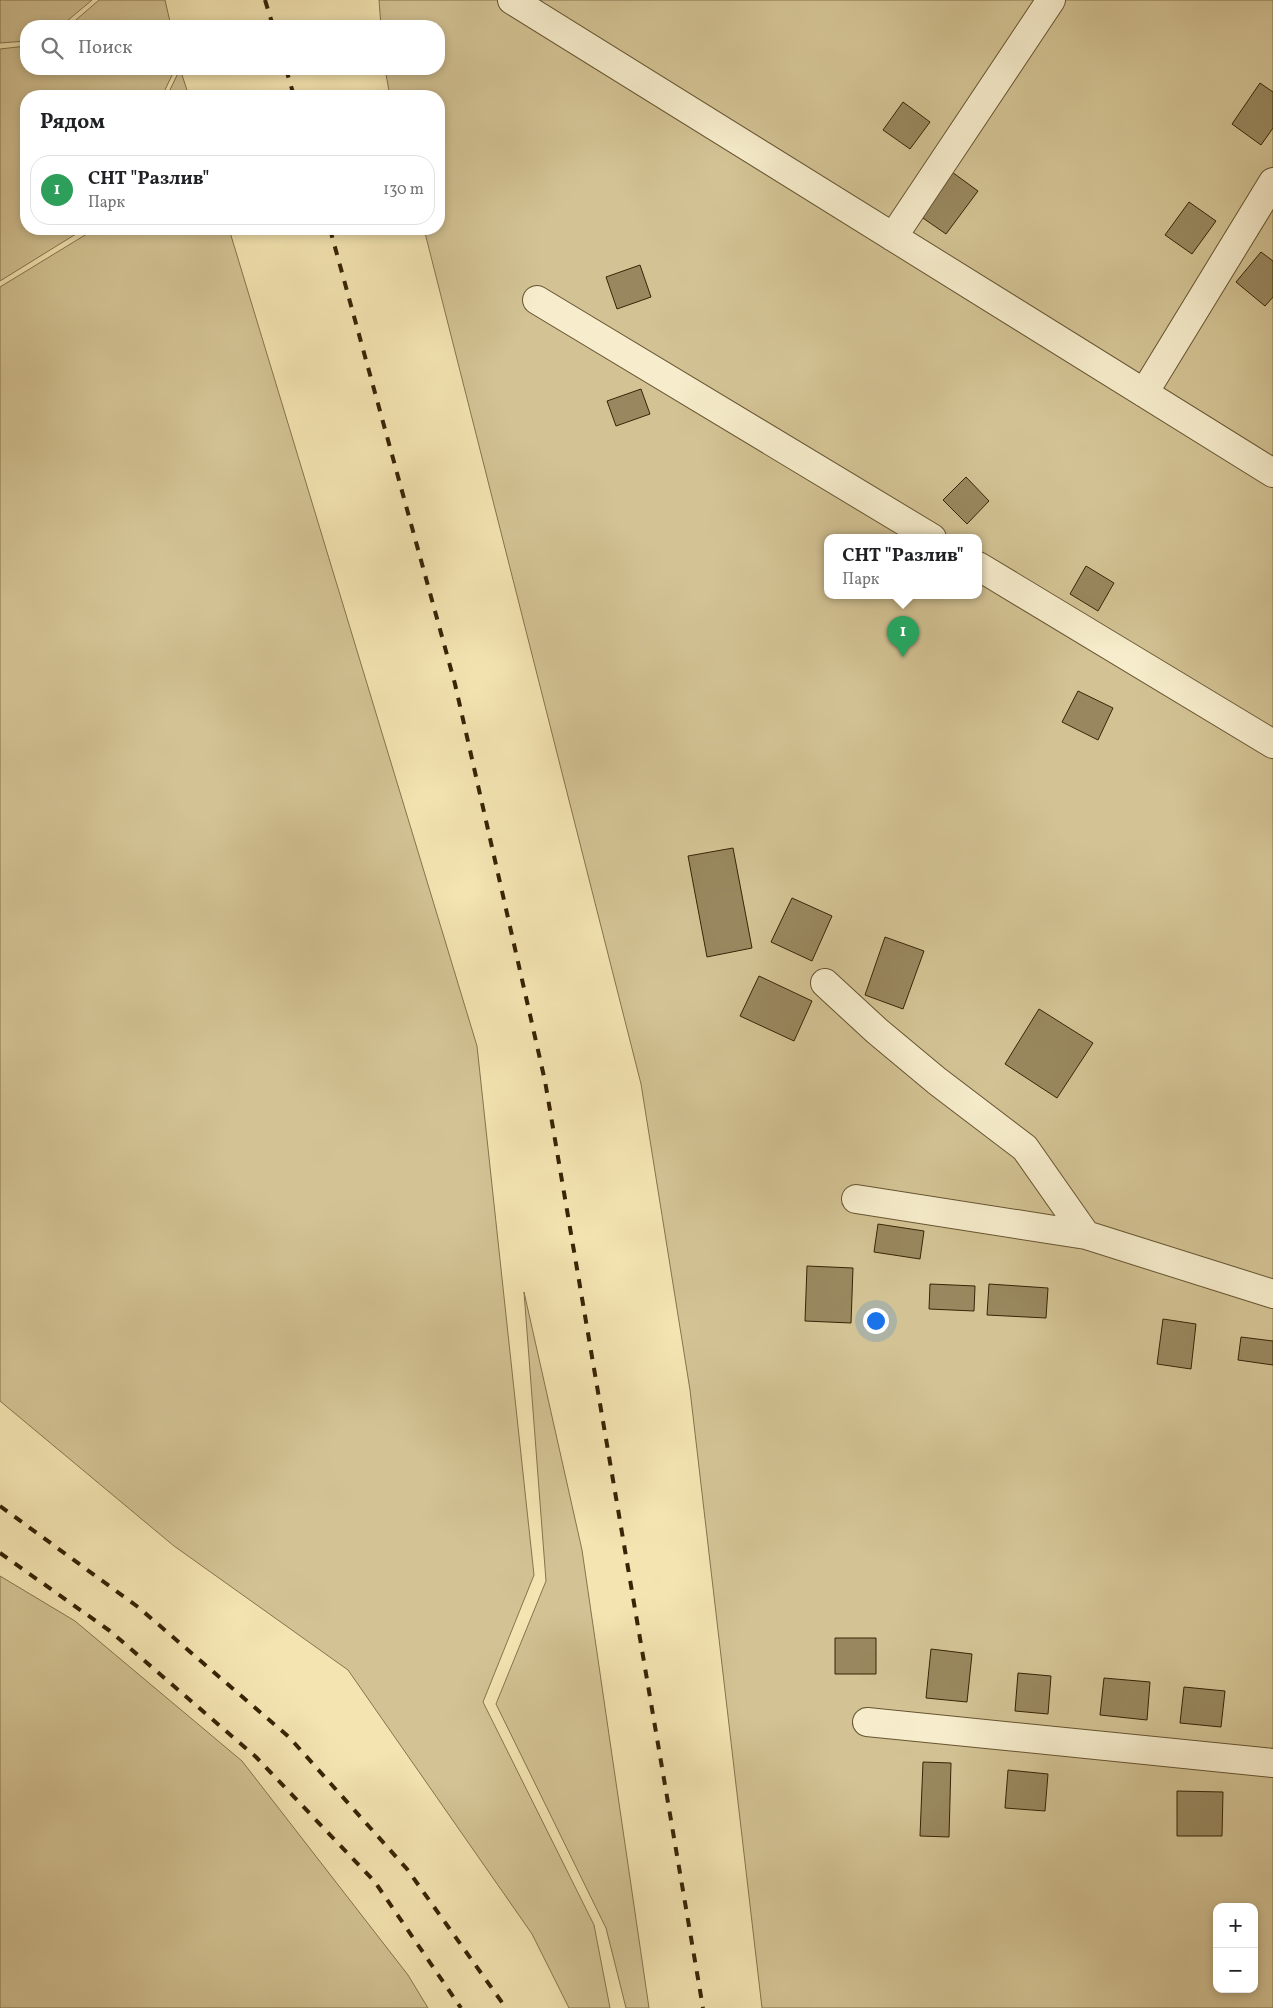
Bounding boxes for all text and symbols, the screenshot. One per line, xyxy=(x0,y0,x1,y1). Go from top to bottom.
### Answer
search box xyxy=(20,20,445,75)
icon: search xyxy=(38,34,66,62)
text: Поиск xyxy=(78,35,132,61)
text: Рядом xyxy=(40,108,105,137)
text: СНТ "Разлив" xyxy=(88,166,209,192)
text: 1 xyxy=(54,179,60,201)
text: 130 m xyxy=(383,179,424,201)
text: Парк xyxy=(88,192,125,214)
popup xyxy=(824,534,982,599)
text: СНТ "Разлив" xyxy=(842,543,964,569)
text: Парк xyxy=(842,569,879,591)
pin: 1 xyxy=(887,616,919,657)
your location xyxy=(863,1308,889,1334)
map controls xyxy=(1213,1903,1258,1993)
button: + xyxy=(1213,1903,1258,1948)
button: − xyxy=(1213,1948,1258,1993)

